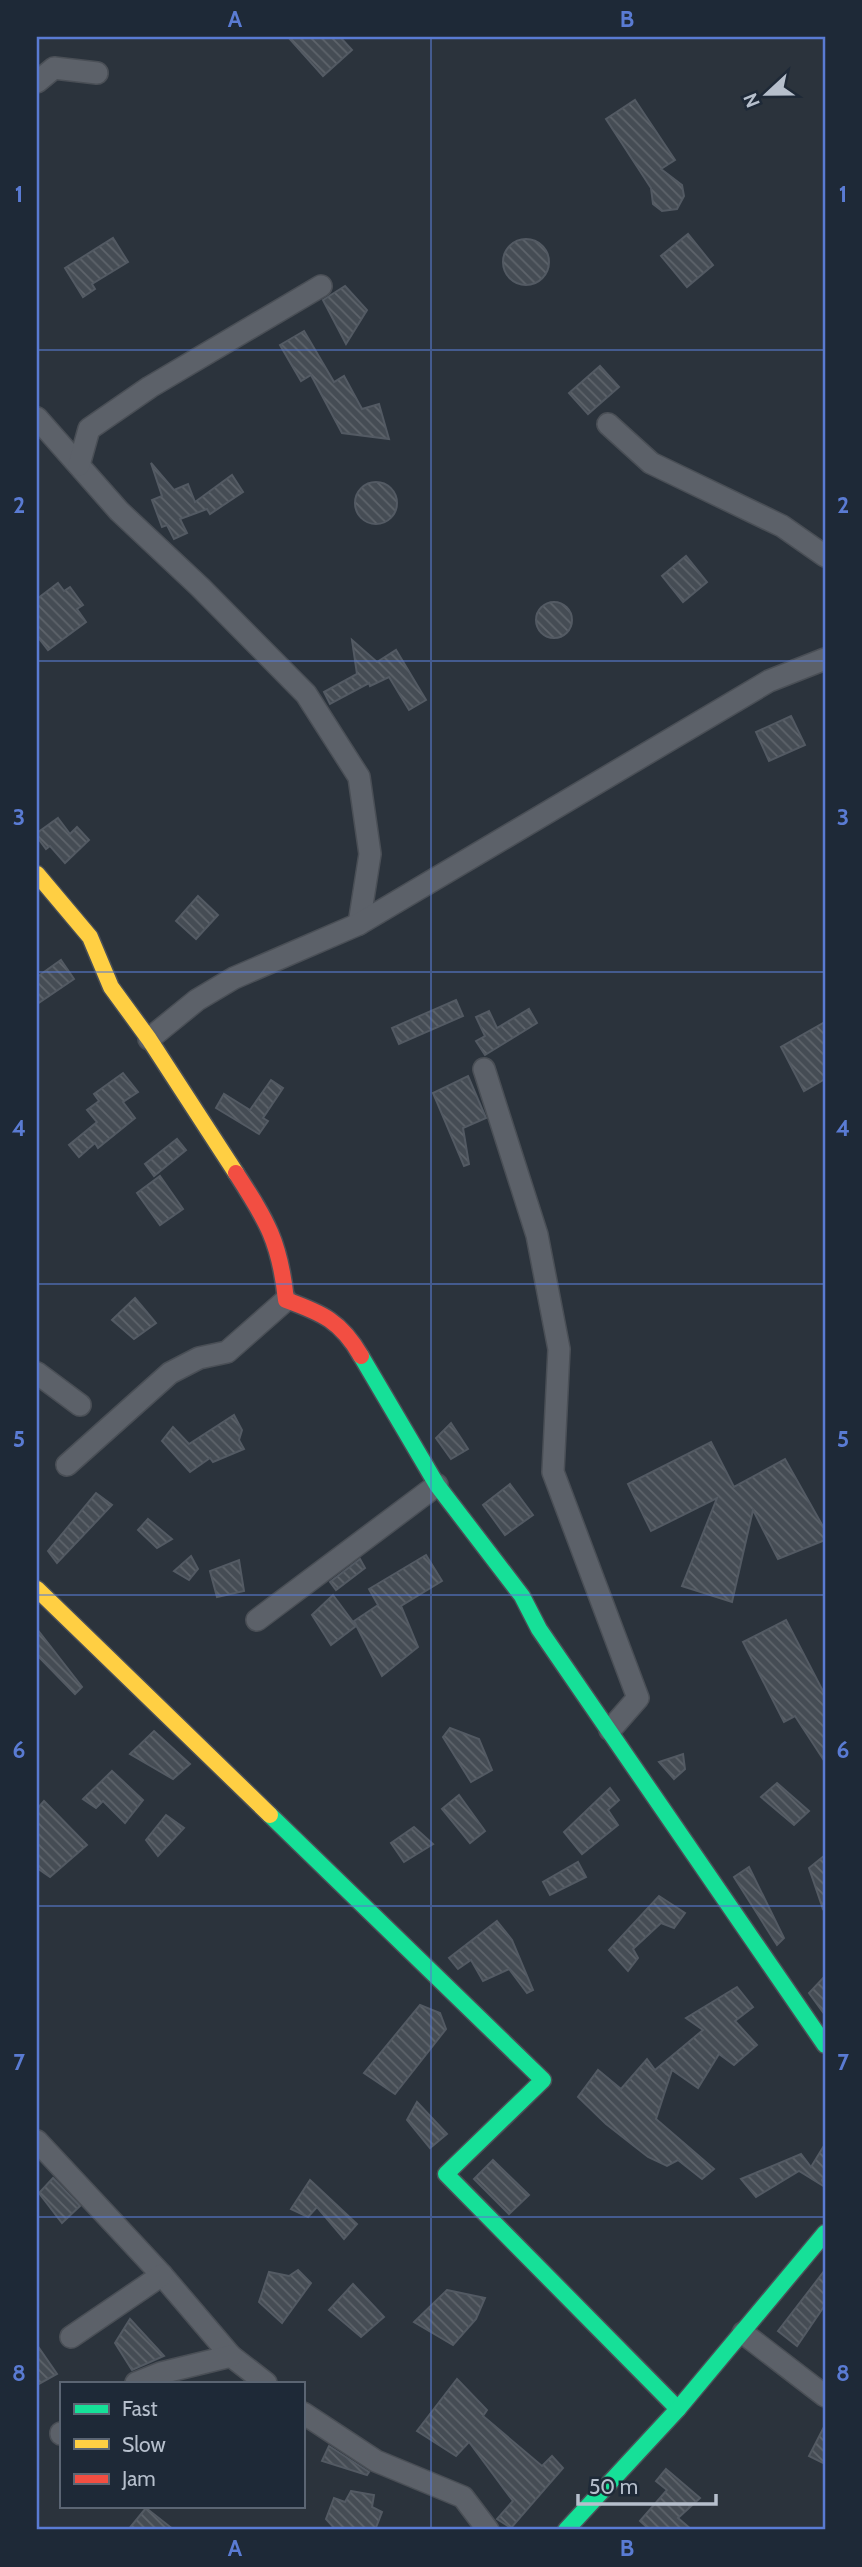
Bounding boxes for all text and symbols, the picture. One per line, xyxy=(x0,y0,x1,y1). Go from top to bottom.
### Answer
text: A xyxy=(228,5,243,33)
text: B xyxy=(620,5,634,33)
north arrow xyxy=(732,60,802,130)
text: N xyxy=(739,90,765,111)
text: 1 xyxy=(15,180,23,208)
text: 1 xyxy=(839,180,847,208)
text: 2 xyxy=(13,491,25,519)
text: 2 xyxy=(837,491,849,519)
text: 3 xyxy=(13,803,25,831)
text: 3 xyxy=(837,803,849,831)
text: 4 xyxy=(12,1114,26,1142)
text: 4 xyxy=(836,1114,850,1142)
text: 5 xyxy=(13,1425,25,1453)
text: 5 xyxy=(837,1425,849,1453)
text: 6 xyxy=(13,1736,25,1764)
text: 6 xyxy=(837,1736,849,1764)
text: 7 xyxy=(13,2048,25,2076)
text: 7 xyxy=(837,2048,849,2076)
text: 8 xyxy=(12,2359,26,2387)
text: 8 xyxy=(836,2359,850,2387)
legend xyxy=(60,2382,304,2508)
text: Fast xyxy=(122,2396,158,2421)
text: Slow xyxy=(122,2432,166,2457)
scale bar xyxy=(578,2462,717,2506)
text: Jam xyxy=(121,2466,156,2491)
text: 50 m xyxy=(589,2474,638,2499)
text: A xyxy=(228,2534,243,2562)
text: B xyxy=(620,2534,634,2562)

